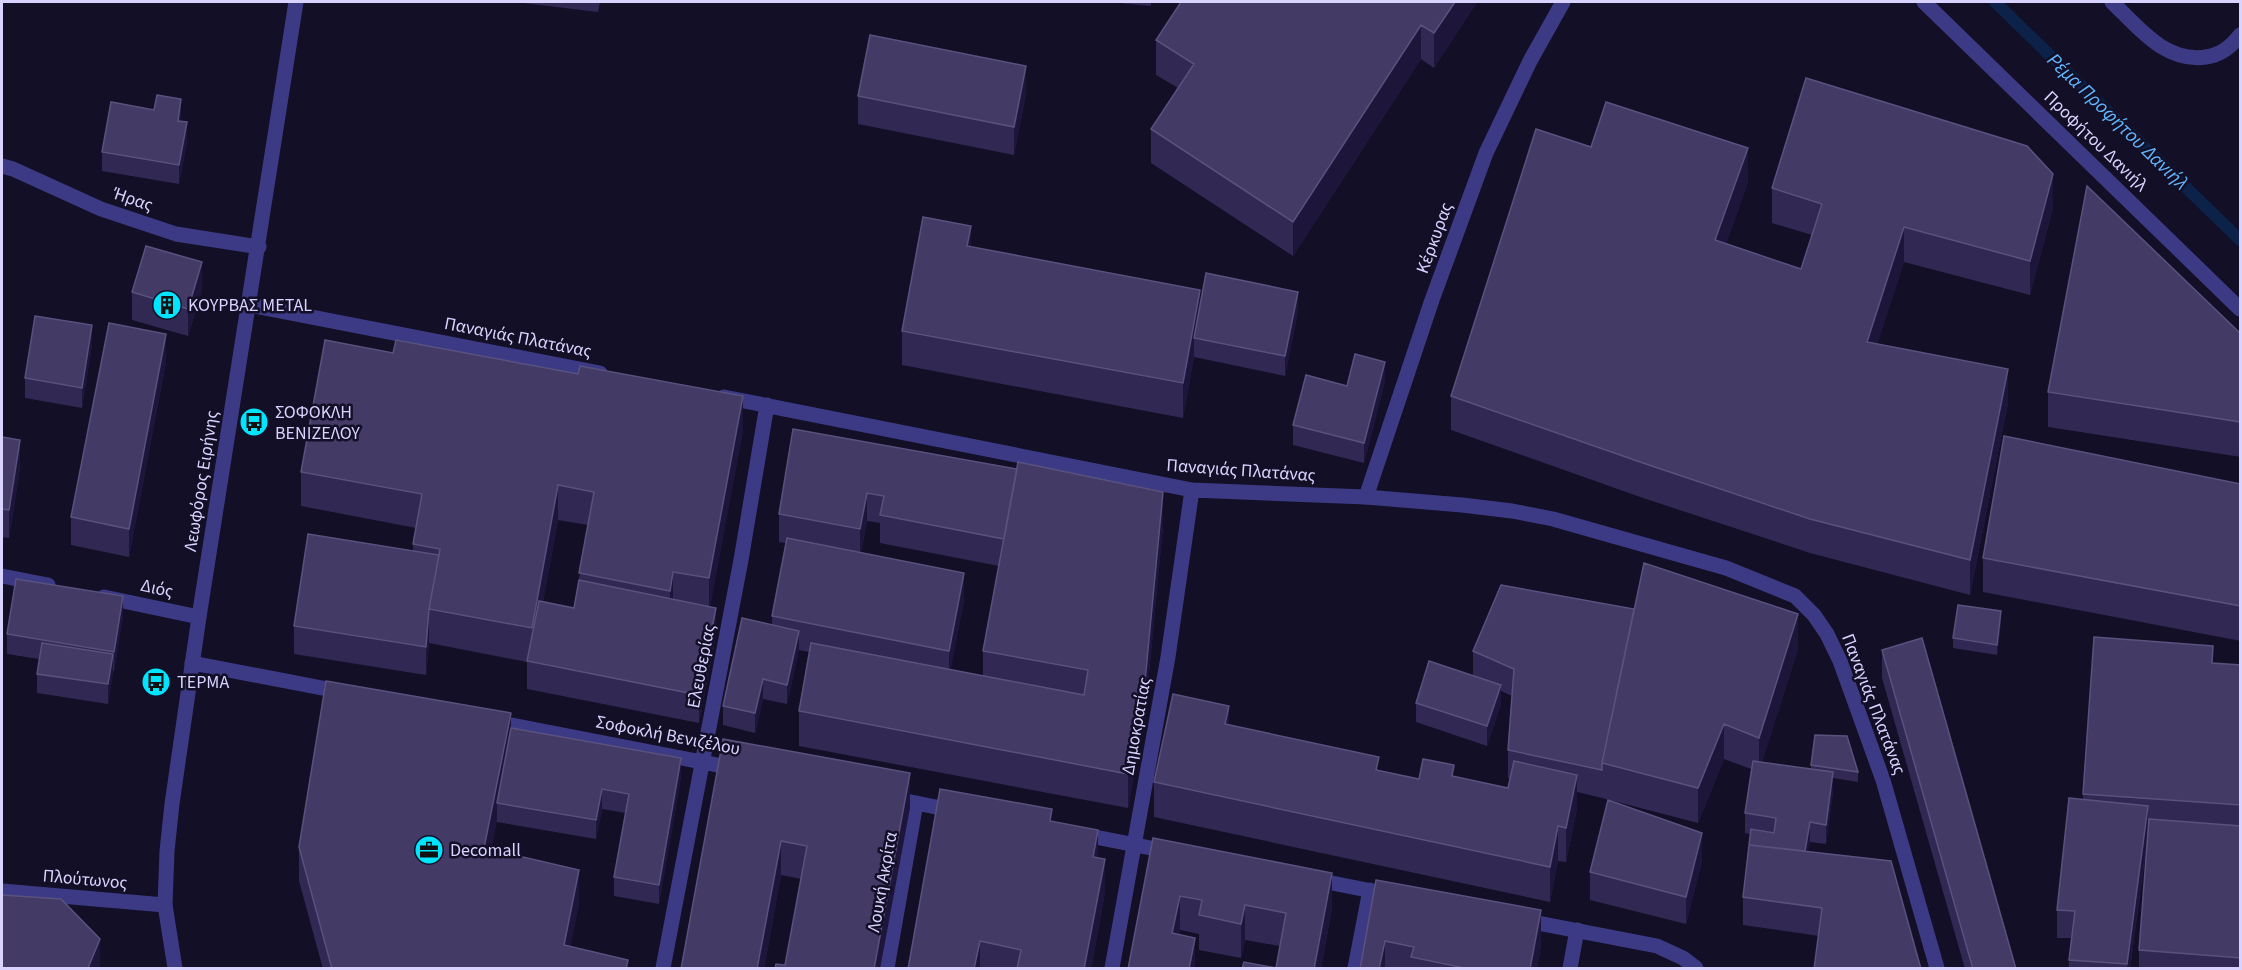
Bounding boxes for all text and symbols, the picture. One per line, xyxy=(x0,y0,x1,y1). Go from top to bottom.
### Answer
water label: Ρέμα Προφήτου Δανιήλ xyxy=(2043,48,2193,194)
street label: Προφήτου Δανιήλ xyxy=(2040,86,2152,196)
street label: Ήρας xyxy=(108,181,156,218)
street label: Κέρκυρας xyxy=(1410,199,1459,277)
building icon: ΚΟΥΡΒΑΣ METAL xyxy=(151,289,183,321)
place label: ΚΟΥΡΒΑΣ METAL xyxy=(188,293,312,318)
street label: Παναγιάς Πλατάνας xyxy=(442,311,594,364)
place label: ΣΟΦΟΚΛΗ ΒΕΝΙΖΕΛΟΥ xyxy=(275,400,360,446)
bus stop icon: ΣΟΦΟΚΛΗ ΒΕΝΙΖΕΛΟΥ xyxy=(238,406,270,438)
street label: Λεωφόρος Ειρήνης xyxy=(178,409,225,553)
street label: Παναγιάς Πλατάνας xyxy=(1166,453,1317,488)
street label: Διός xyxy=(138,573,176,604)
street label: Ελευθερίας xyxy=(681,622,722,710)
street label: Παναγιάς Πλατάνας xyxy=(1835,630,1912,779)
bus stop icon: ΤΕΡΜΑ xyxy=(140,666,172,698)
place label: ΤΕΡΜΑ xyxy=(177,670,229,695)
street label: Δημοκρατίας xyxy=(1116,675,1157,777)
street label: Σοφοκλή Βενιζέλου xyxy=(594,709,742,762)
street label: Λουκή Ακρίτα xyxy=(861,830,904,934)
office icon: Decomall xyxy=(413,834,445,866)
place label: Decomall xyxy=(450,838,521,863)
street label: Πλούτωνος xyxy=(42,863,129,896)

